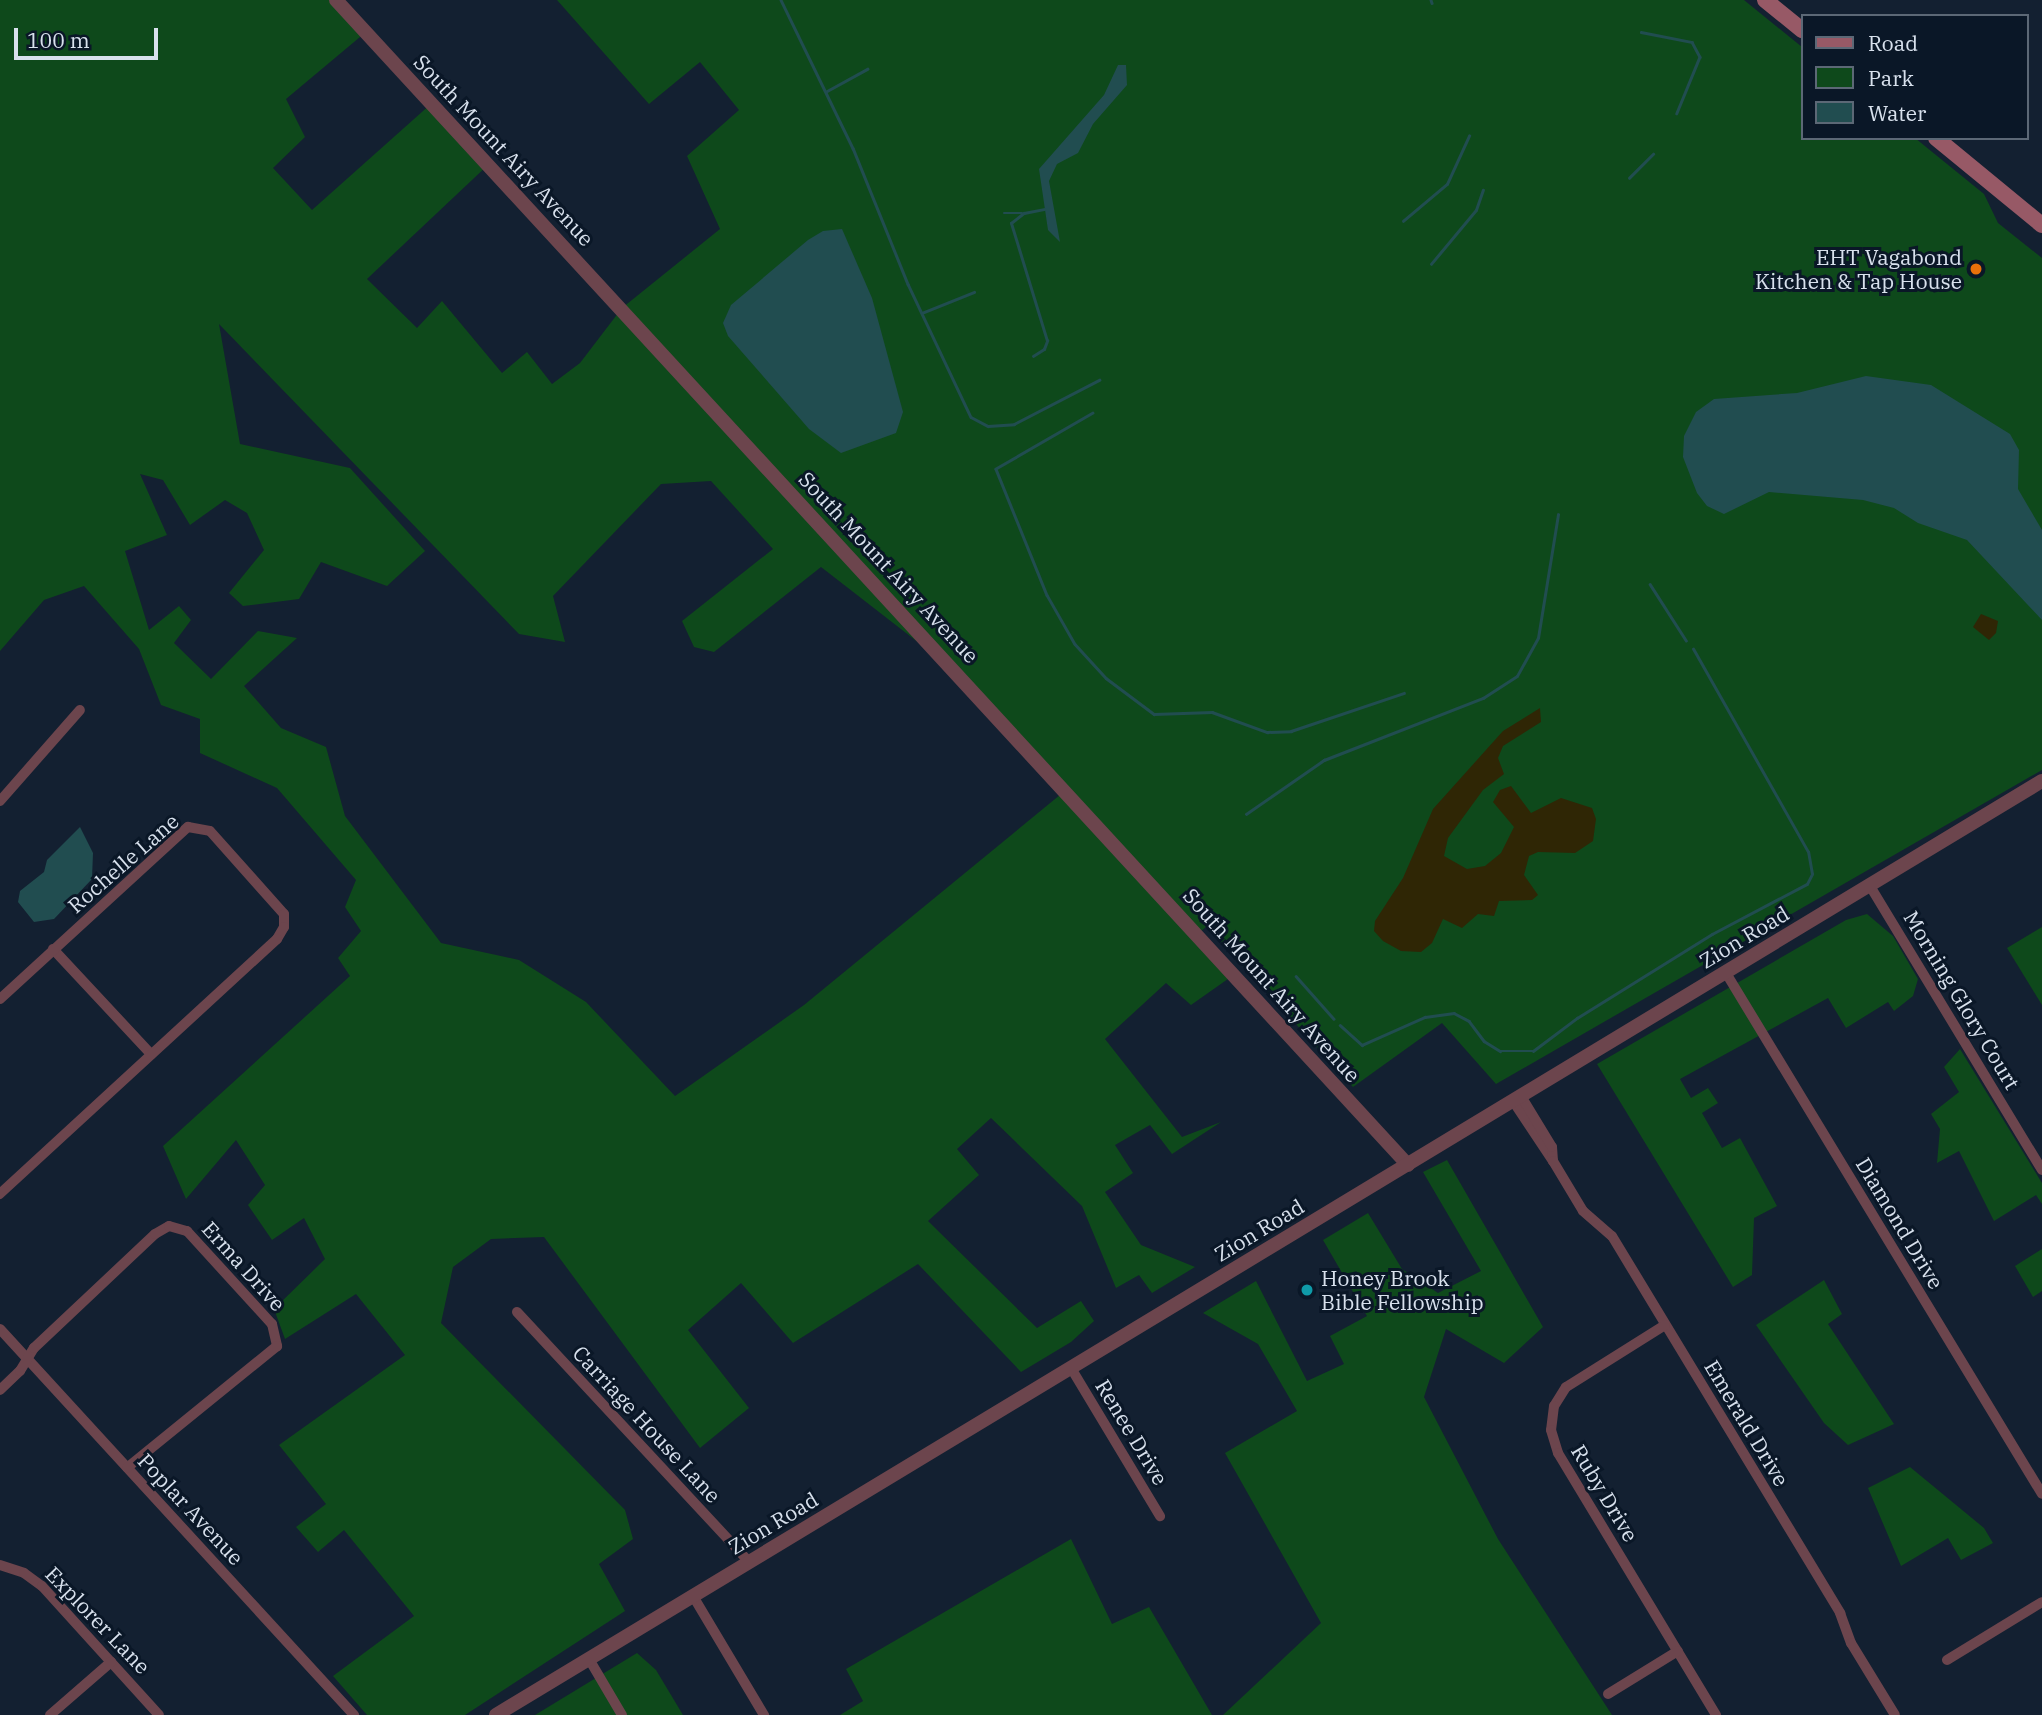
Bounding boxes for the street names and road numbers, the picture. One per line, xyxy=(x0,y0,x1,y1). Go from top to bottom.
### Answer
street label: South Mount Airy Avenue xyxy=(409,49,599,251)
street label: South Mount Airy Avenue xyxy=(794,466,984,668)
street label: Rochelle Lane xyxy=(63,808,183,918)
street label: South Mount Airy Avenue xyxy=(1178,883,1366,1087)
street label: Zion Road xyxy=(1695,900,1793,974)
street label: Morning Glory Court xyxy=(1899,906,2025,1094)
street label: Diamond Drive xyxy=(1851,1153,1949,1293)
street label: Zion Road xyxy=(1210,1193,1308,1267)
street label: Erma Drive xyxy=(197,1216,291,1316)
street label: Carriage House Lane xyxy=(568,1340,726,1508)
street label: Emerald Drive xyxy=(1700,1355,1794,1491)
street label: Renee Drive xyxy=(1091,1375,1173,1489)
street label: Ruby Drive xyxy=(1566,1440,1644,1546)
street label: Poplar Avenue xyxy=(133,1448,249,1570)
street label: Zion Road xyxy=(724,1486,822,1560)
street label: Explorer Lane xyxy=(40,1561,156,1679)

